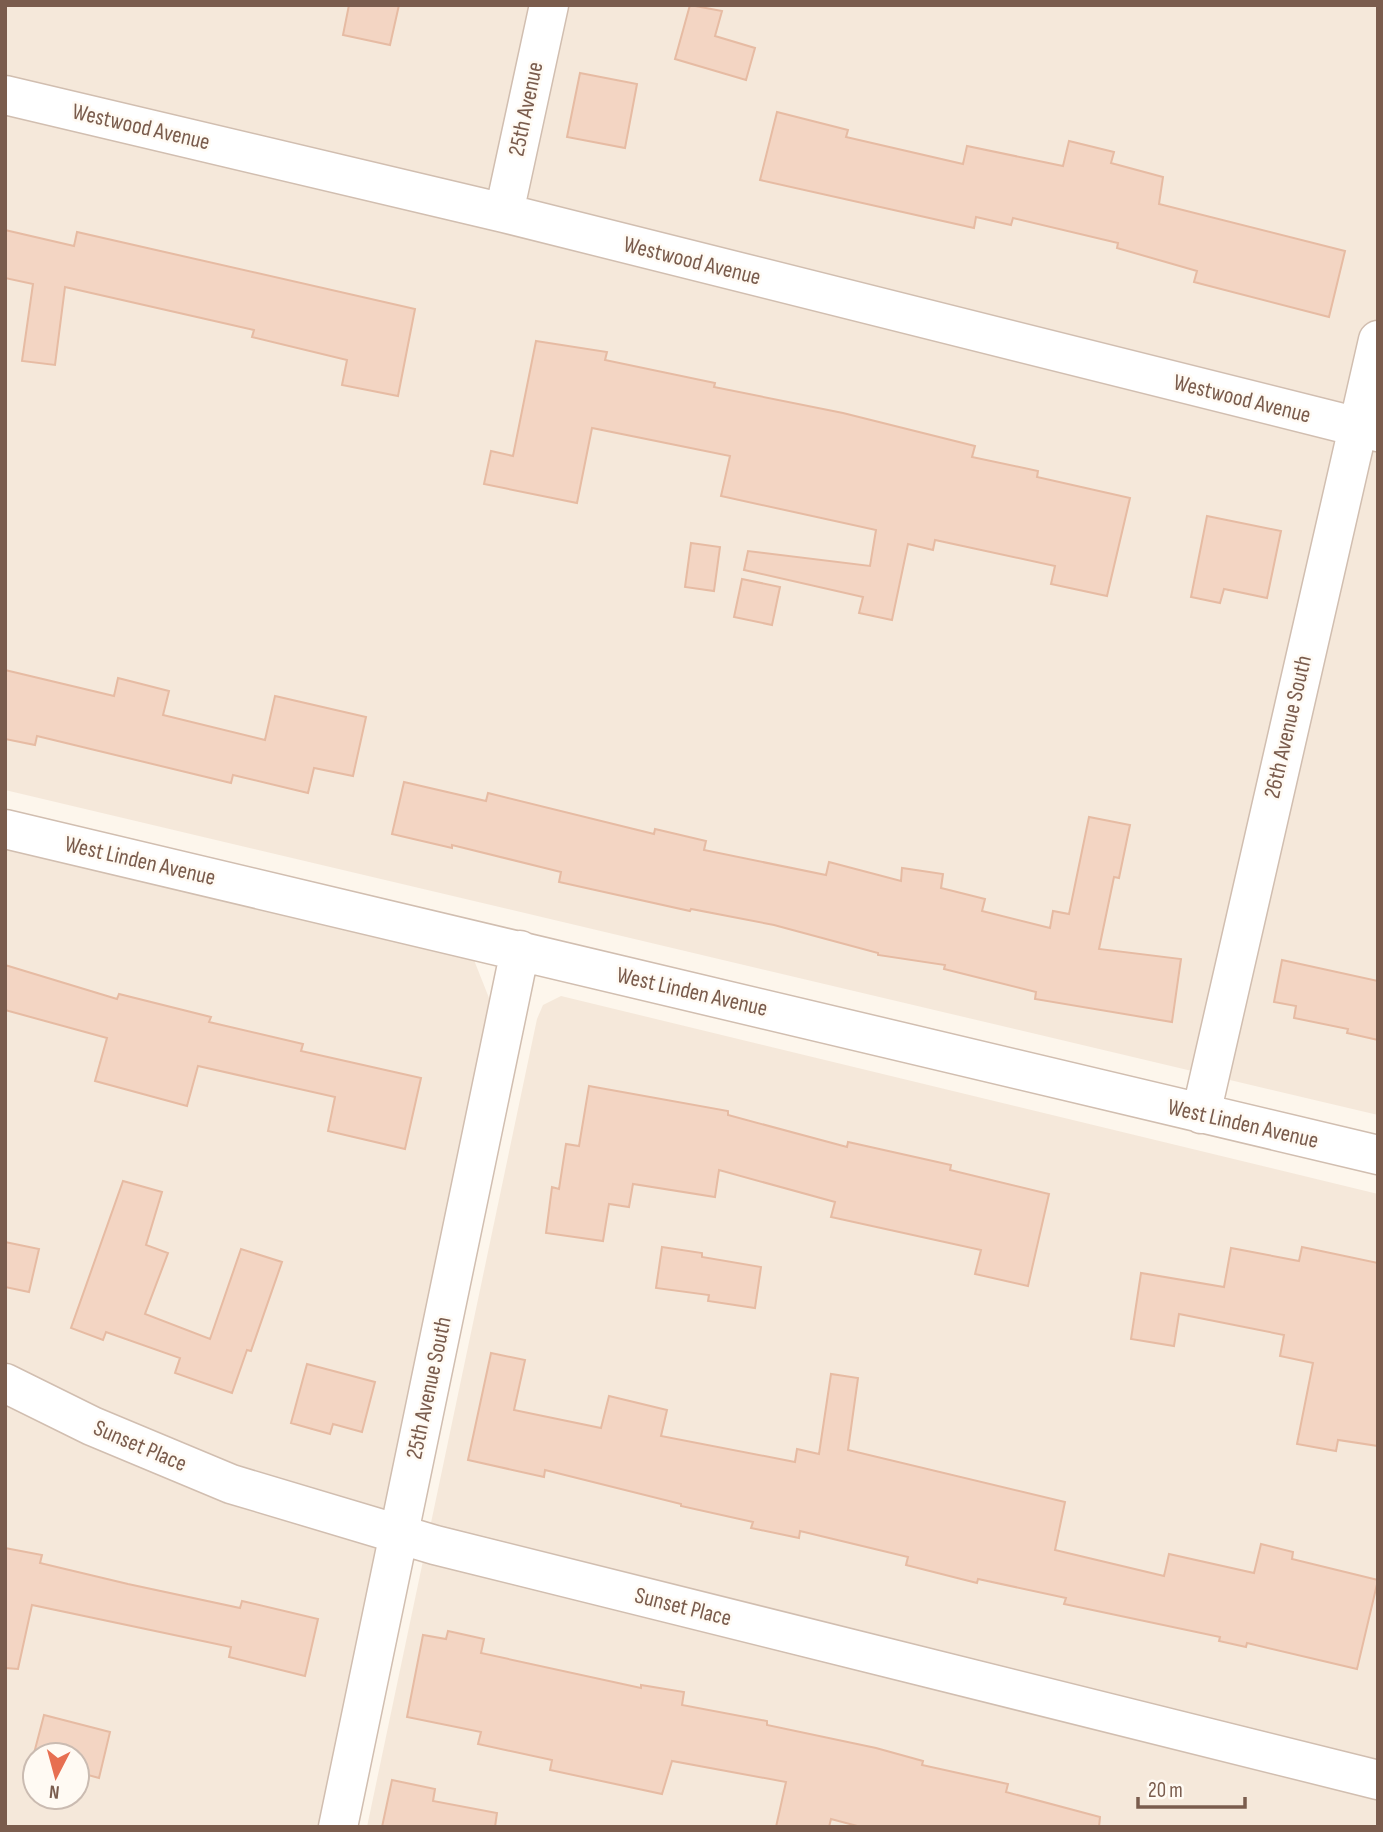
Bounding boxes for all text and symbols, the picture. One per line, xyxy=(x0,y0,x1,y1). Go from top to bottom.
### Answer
street label: 25th Avenue xyxy=(502,59,550,159)
street label: Westwood Avenue xyxy=(69,98,213,156)
street label: Westwood Avenue xyxy=(620,230,764,292)
street label: Westwood Avenue xyxy=(1170,368,1314,430)
street label: 26th Avenue South xyxy=(1258,653,1318,801)
street label: West Linden Avenue xyxy=(62,830,218,892)
street label: West Linden Avenue xyxy=(614,961,770,1023)
street label: West Linden Avenue xyxy=(1165,1093,1321,1155)
street label: 25th Avenue South xyxy=(400,1314,458,1462)
street label: Sunset Place xyxy=(89,1414,191,1478)
street label: Sunset Place xyxy=(632,1581,734,1633)
north arrow xyxy=(21,1741,91,1811)
scale bar xyxy=(1138,1766,1245,1810)
text: 20 m xyxy=(1148,1778,1183,1803)
text: N xyxy=(48,1779,61,1803)

